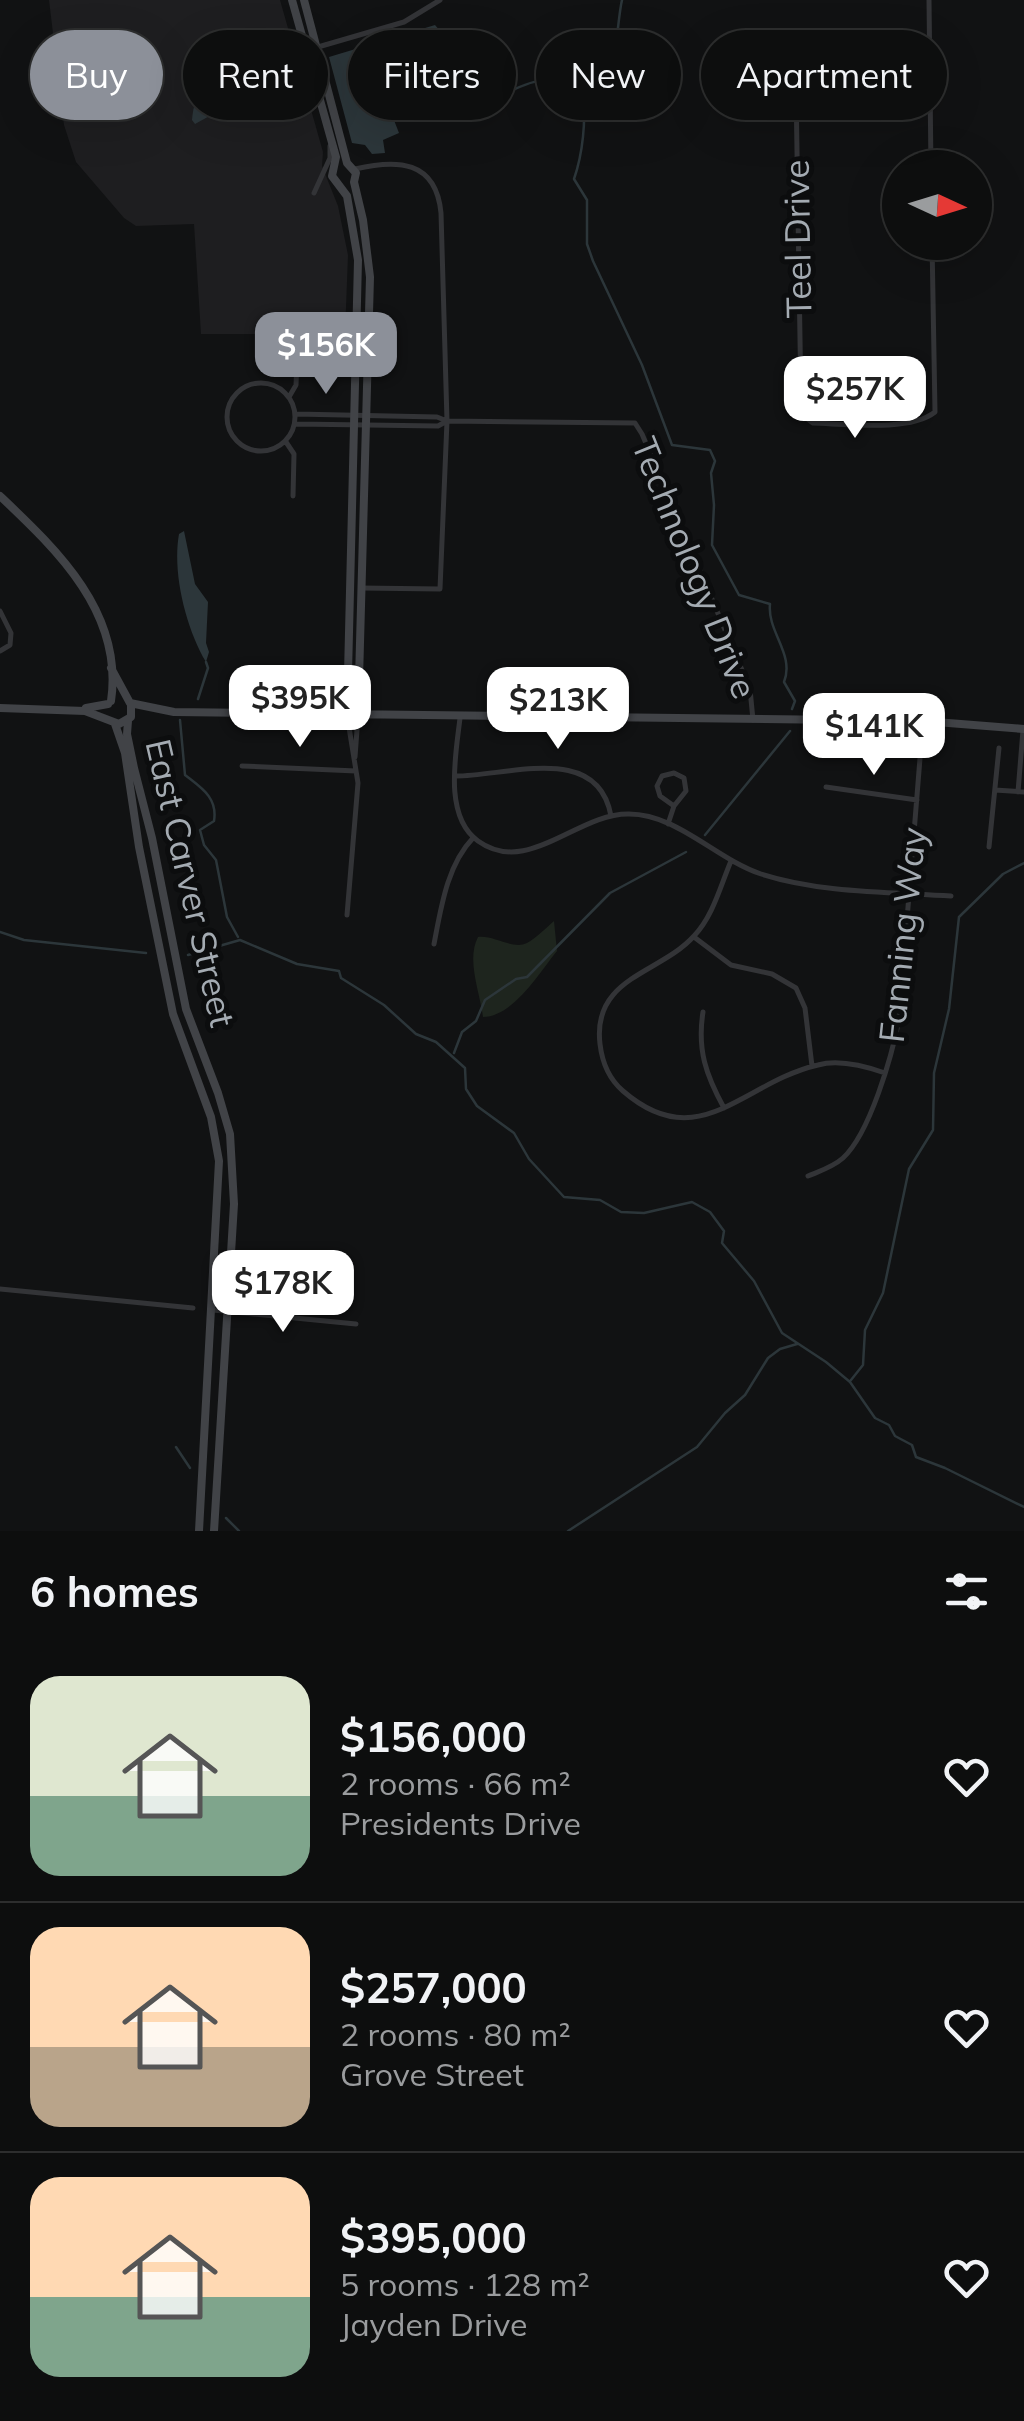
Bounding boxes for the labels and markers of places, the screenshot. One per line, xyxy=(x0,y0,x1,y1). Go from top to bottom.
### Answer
pin: $156K xyxy=(256,312,396,397)
pin: $257K xyxy=(785,356,925,441)
pin: $395K xyxy=(230,665,370,750)
pin: $213K xyxy=(488,667,628,752)
pin: $141K xyxy=(804,693,944,778)
pin: $178K xyxy=(213,1250,353,1335)

